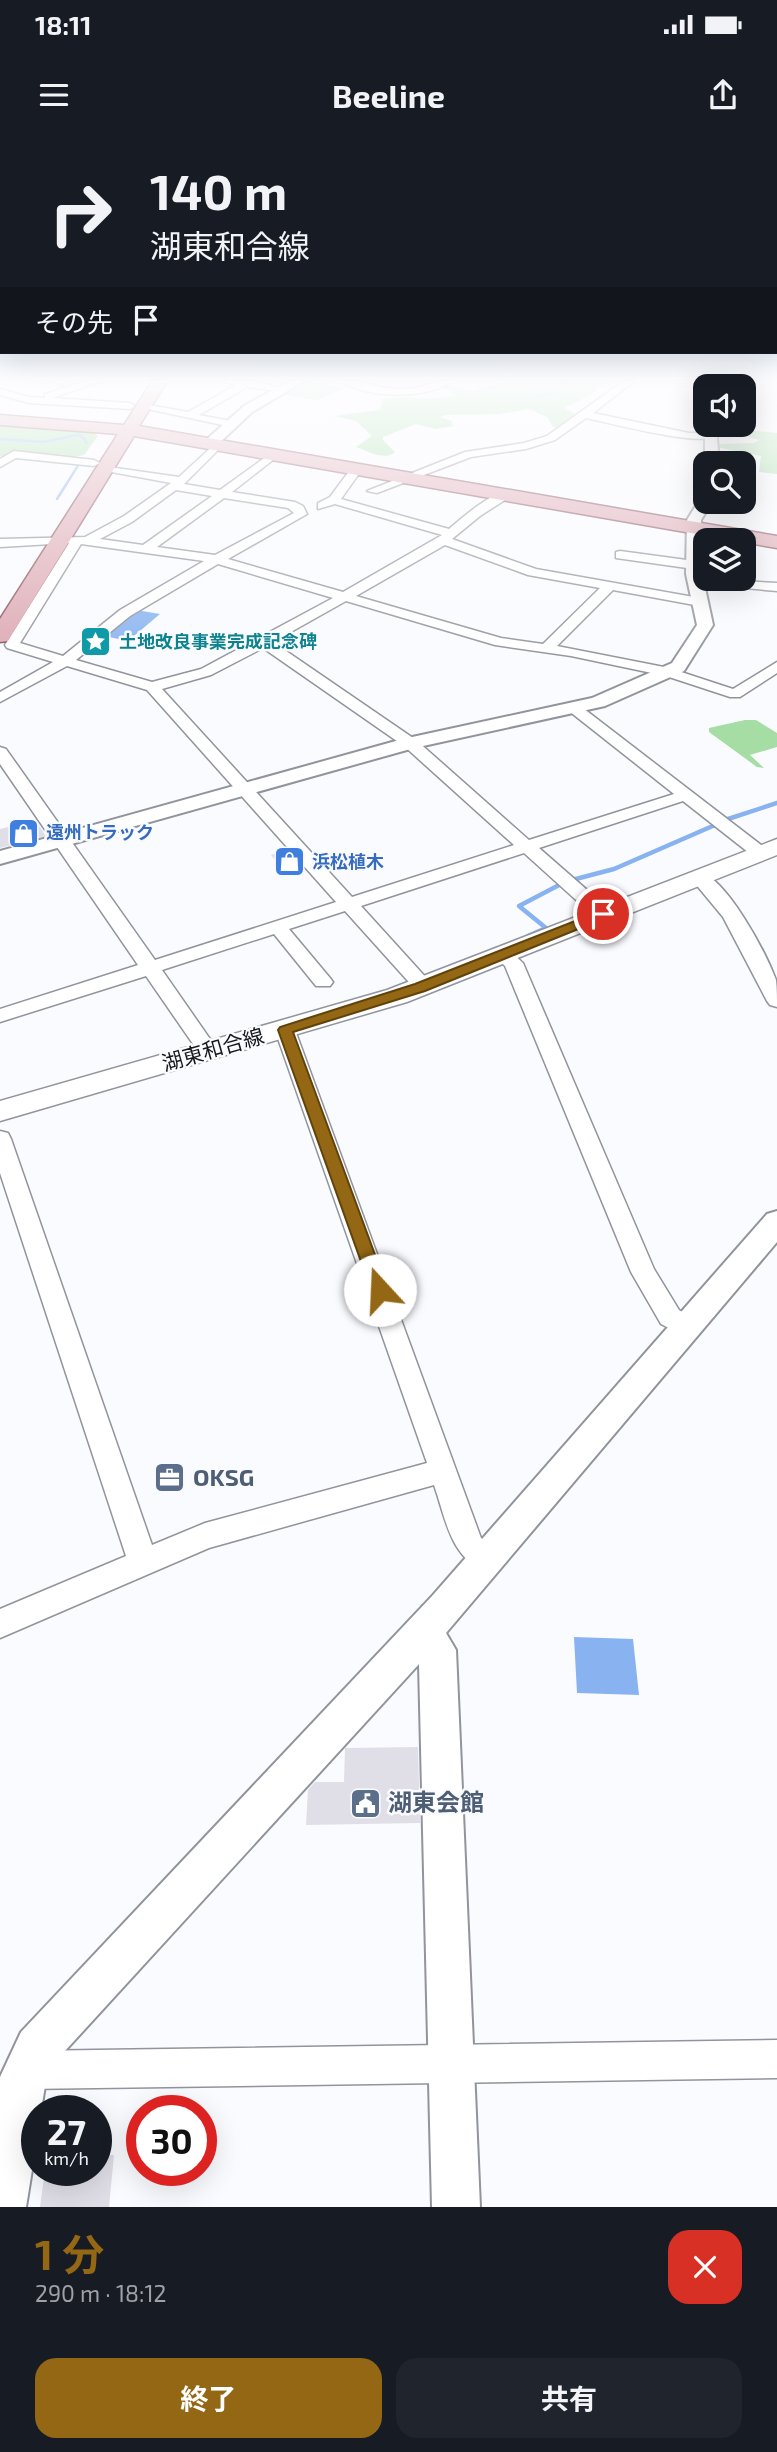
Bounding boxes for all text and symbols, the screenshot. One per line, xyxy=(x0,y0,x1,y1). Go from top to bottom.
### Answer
text: 18:11 xyxy=(35,9,92,40)
icon: menu xyxy=(35,76,73,114)
text: Beeline xyxy=(332,76,445,114)
icon: share xyxy=(704,76,742,114)
text: 140 m xyxy=(150,161,287,220)
icon: right xyxy=(35,168,126,259)
text: 湖東和合線 xyxy=(150,226,310,264)
icon: arrive xyxy=(127,301,165,339)
text: その先 xyxy=(35,306,113,337)
map controls xyxy=(693,374,756,591)
button: sound xyxy=(693,374,756,437)
button: search xyxy=(693,451,756,514)
button: layers xyxy=(693,528,756,591)
place icon: 土地改良事業完成記念碑 xyxy=(79,625,113,659)
place label: 土地改良事業完成記念碑 xyxy=(119,630,317,652)
shop icon: 遠州トラック xyxy=(6,816,40,850)
place label: 遠州トラック xyxy=(46,821,154,843)
shop icon: 浜松植木 xyxy=(272,845,306,879)
place label: 浜松植木 xyxy=(312,850,384,872)
pin xyxy=(573,884,633,944)
icon: arrive xyxy=(584,895,622,933)
street label: 湖東和合線 xyxy=(159,1022,266,1075)
position arrow xyxy=(343,1253,417,1327)
office icon: OKSG xyxy=(153,1461,187,1495)
place label: OKSG xyxy=(193,1462,254,1491)
public building icon: 湖東会館 xyxy=(348,1786,382,1820)
place label: 湖東会館 xyxy=(388,1787,484,1816)
speed limit sign: 30 xyxy=(126,2095,217,2186)
text: 27 xyxy=(47,2110,86,2152)
text: km/h xyxy=(44,2147,89,2169)
text: 1 分 xyxy=(35,2228,104,2278)
button: close xyxy=(668,2230,742,2304)
text: 290 m · 18:12 xyxy=(35,2279,167,2307)
button: 終了 xyxy=(35,2358,382,2438)
button: 共有 xyxy=(396,2358,742,2438)

